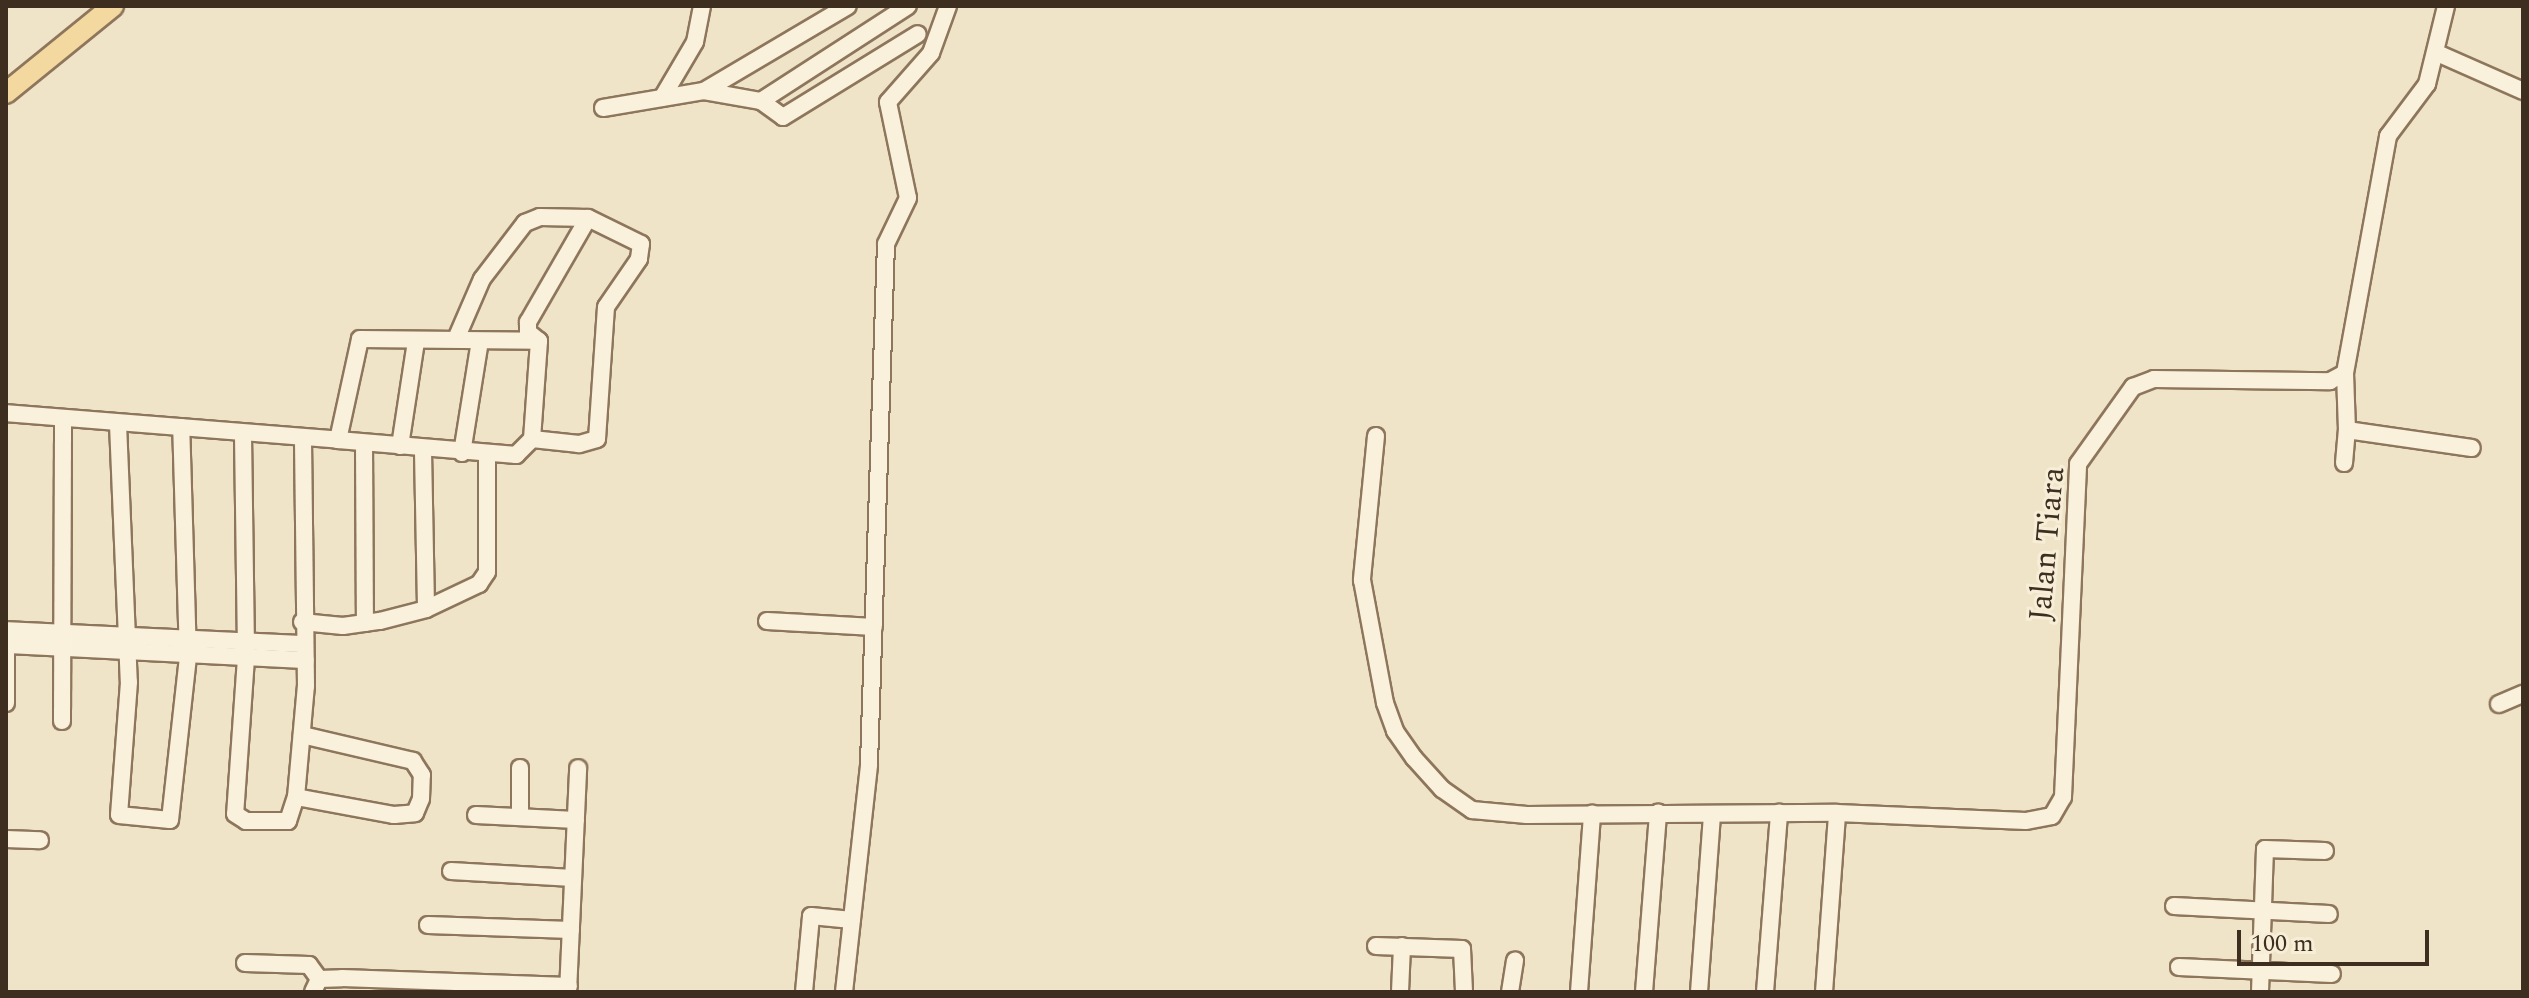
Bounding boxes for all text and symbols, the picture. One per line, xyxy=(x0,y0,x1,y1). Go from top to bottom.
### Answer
street label: Jalan Tiara xyxy=(2022,465,2074,623)
scale bar xyxy=(2241,914,2433,964)
text: 100 m xyxy=(2251,926,2314,962)

